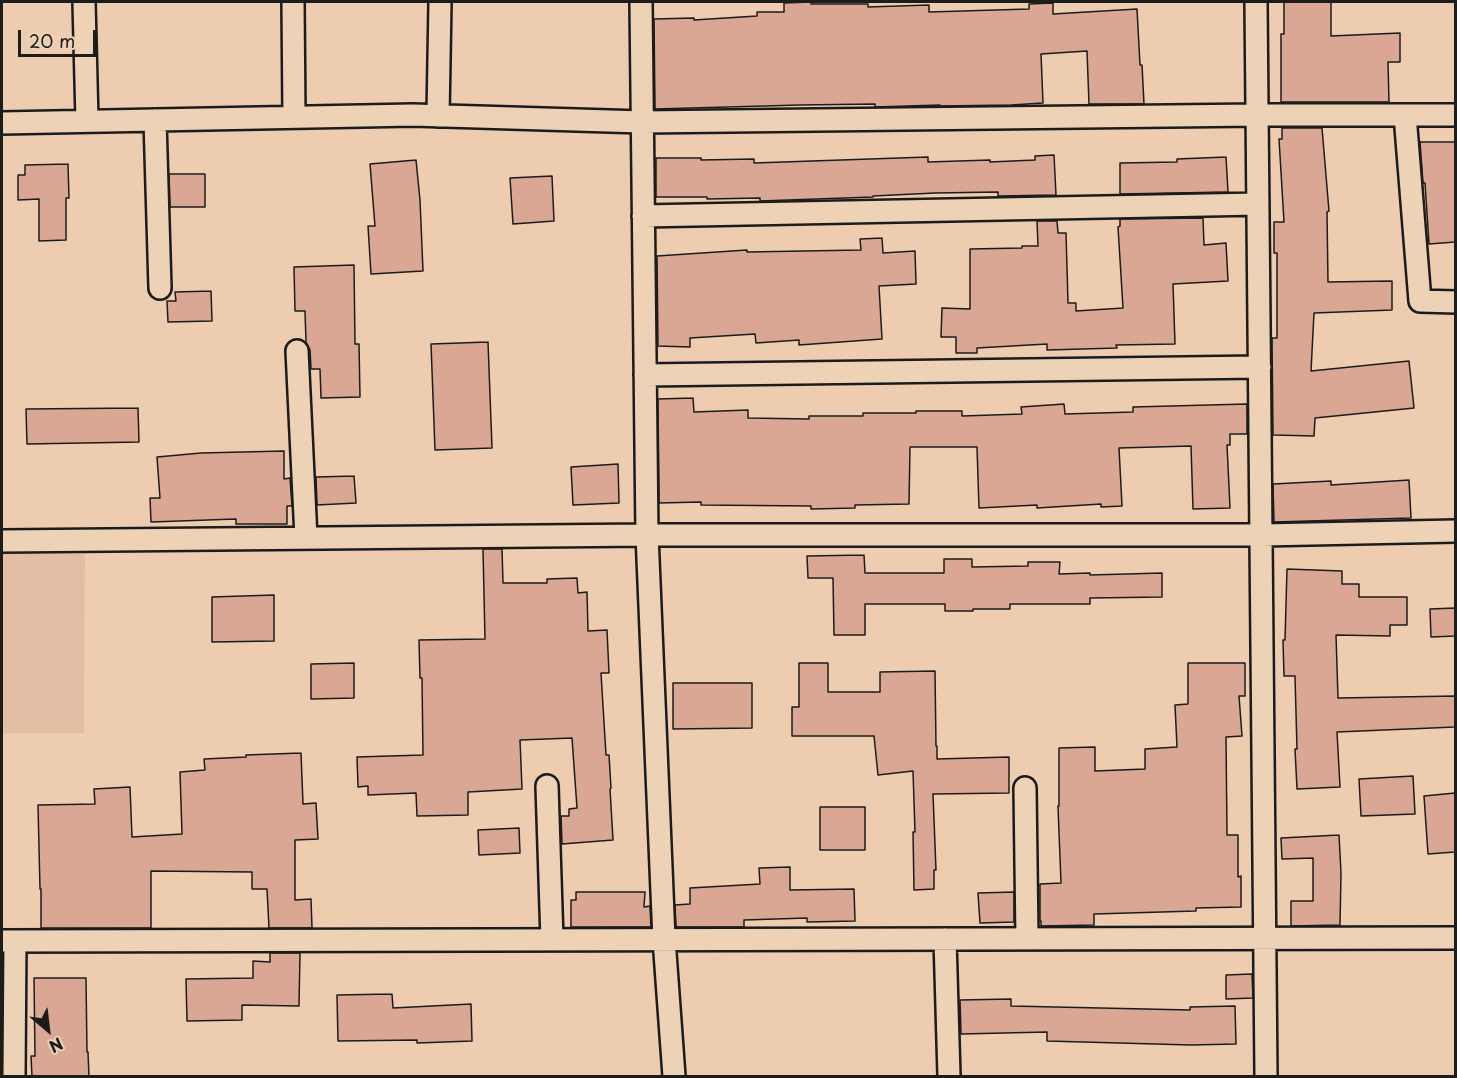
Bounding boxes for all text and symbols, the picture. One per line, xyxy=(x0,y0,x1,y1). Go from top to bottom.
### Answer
scale bar xyxy=(21,18,99,56)
text: 20 m xyxy=(29,27,75,54)
north arrow xyxy=(18,1000,78,1060)
text: N xyxy=(45,1032,68,1059)

